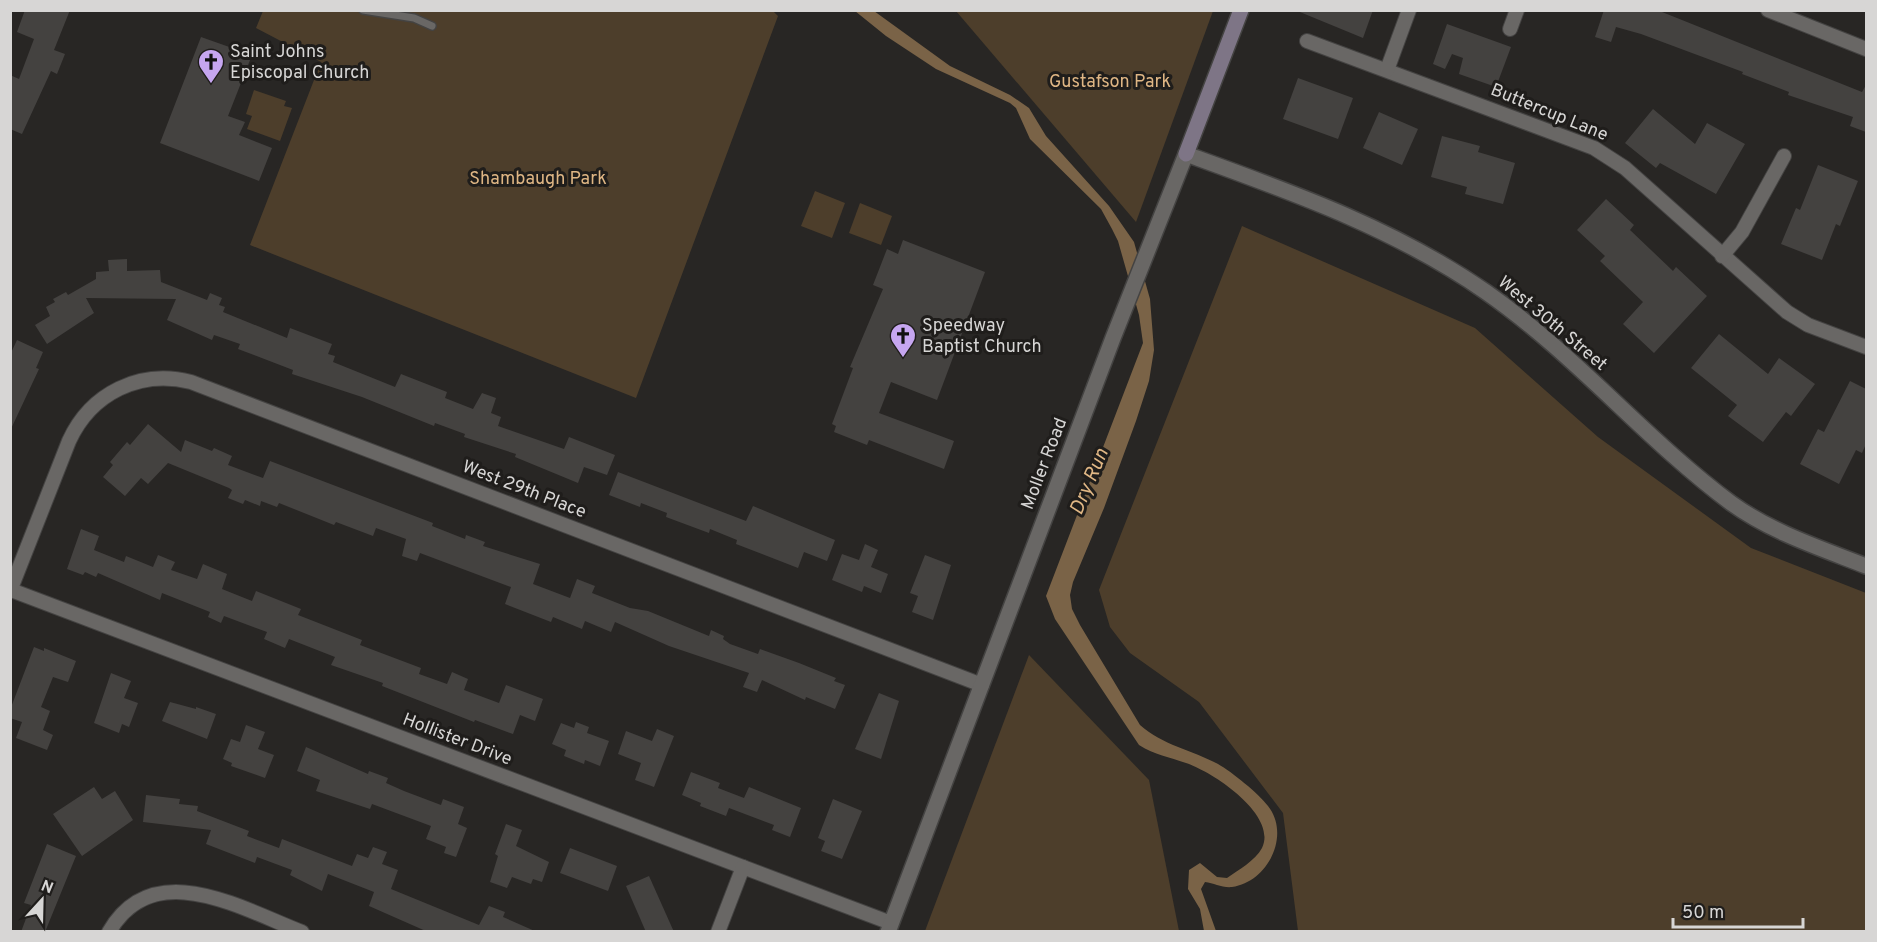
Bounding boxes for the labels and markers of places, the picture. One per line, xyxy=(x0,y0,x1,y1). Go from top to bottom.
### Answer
place label: Saint Johns Episcopal Church xyxy=(230,41,369,85)
church icon: Saint Johns Episcopal Church xyxy=(196,47,226,85)
place label: Speedway Baptist Church xyxy=(922,315,1042,359)
church icon: Speedway Baptist Church xyxy=(888,321,918,359)

